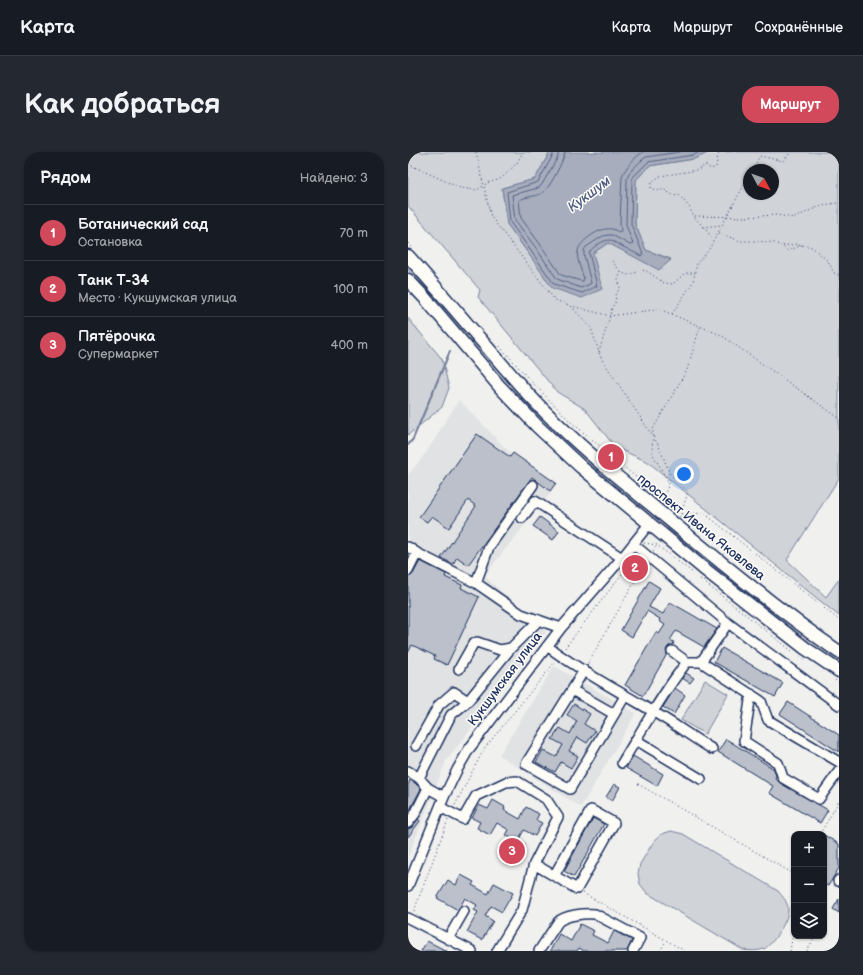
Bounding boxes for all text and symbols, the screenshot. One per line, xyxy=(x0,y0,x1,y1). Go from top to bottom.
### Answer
text: Карта xyxy=(20,16,74,39)
text: Карта xyxy=(612,19,651,36)
text: Маршрут xyxy=(673,19,733,36)
text: Сохранённые xyxy=(755,19,843,36)
button: Маршрут xyxy=(742,86,839,123)
text: Как добраться xyxy=(24,88,221,121)
north arrow xyxy=(743,164,779,200)
text: Рядом xyxy=(40,168,91,188)
text: Найдено: 3 xyxy=(300,170,368,186)
water label: Кукшум xyxy=(564,172,614,216)
text: Ботанический сад xyxy=(78,215,208,234)
text: 1 xyxy=(50,225,56,241)
text: 70 m xyxy=(340,225,368,241)
text: Остановка xyxy=(78,234,143,250)
text: Танк Т-34 xyxy=(78,271,149,290)
text: 2 xyxy=(49,281,57,297)
text: 100 m xyxy=(333,281,368,297)
text: Место · Кукшумская улица xyxy=(78,290,237,306)
text: Пятёрочка xyxy=(78,327,155,346)
text: 3 xyxy=(49,337,57,353)
text: 400 m xyxy=(331,337,368,353)
text: Супермаркет xyxy=(78,346,159,362)
pin: 1 xyxy=(598,442,624,472)
your location xyxy=(674,464,694,484)
street label: проспект Ивана Яковлева xyxy=(634,470,769,584)
pin: 2 xyxy=(622,553,648,583)
street label: Кукшумская улица xyxy=(465,629,546,729)
map controls xyxy=(791,831,827,939)
button: + xyxy=(791,831,827,867)
pin: 3 xyxy=(499,836,525,866)
button: − xyxy=(791,867,827,903)
button: layers xyxy=(791,903,827,939)

